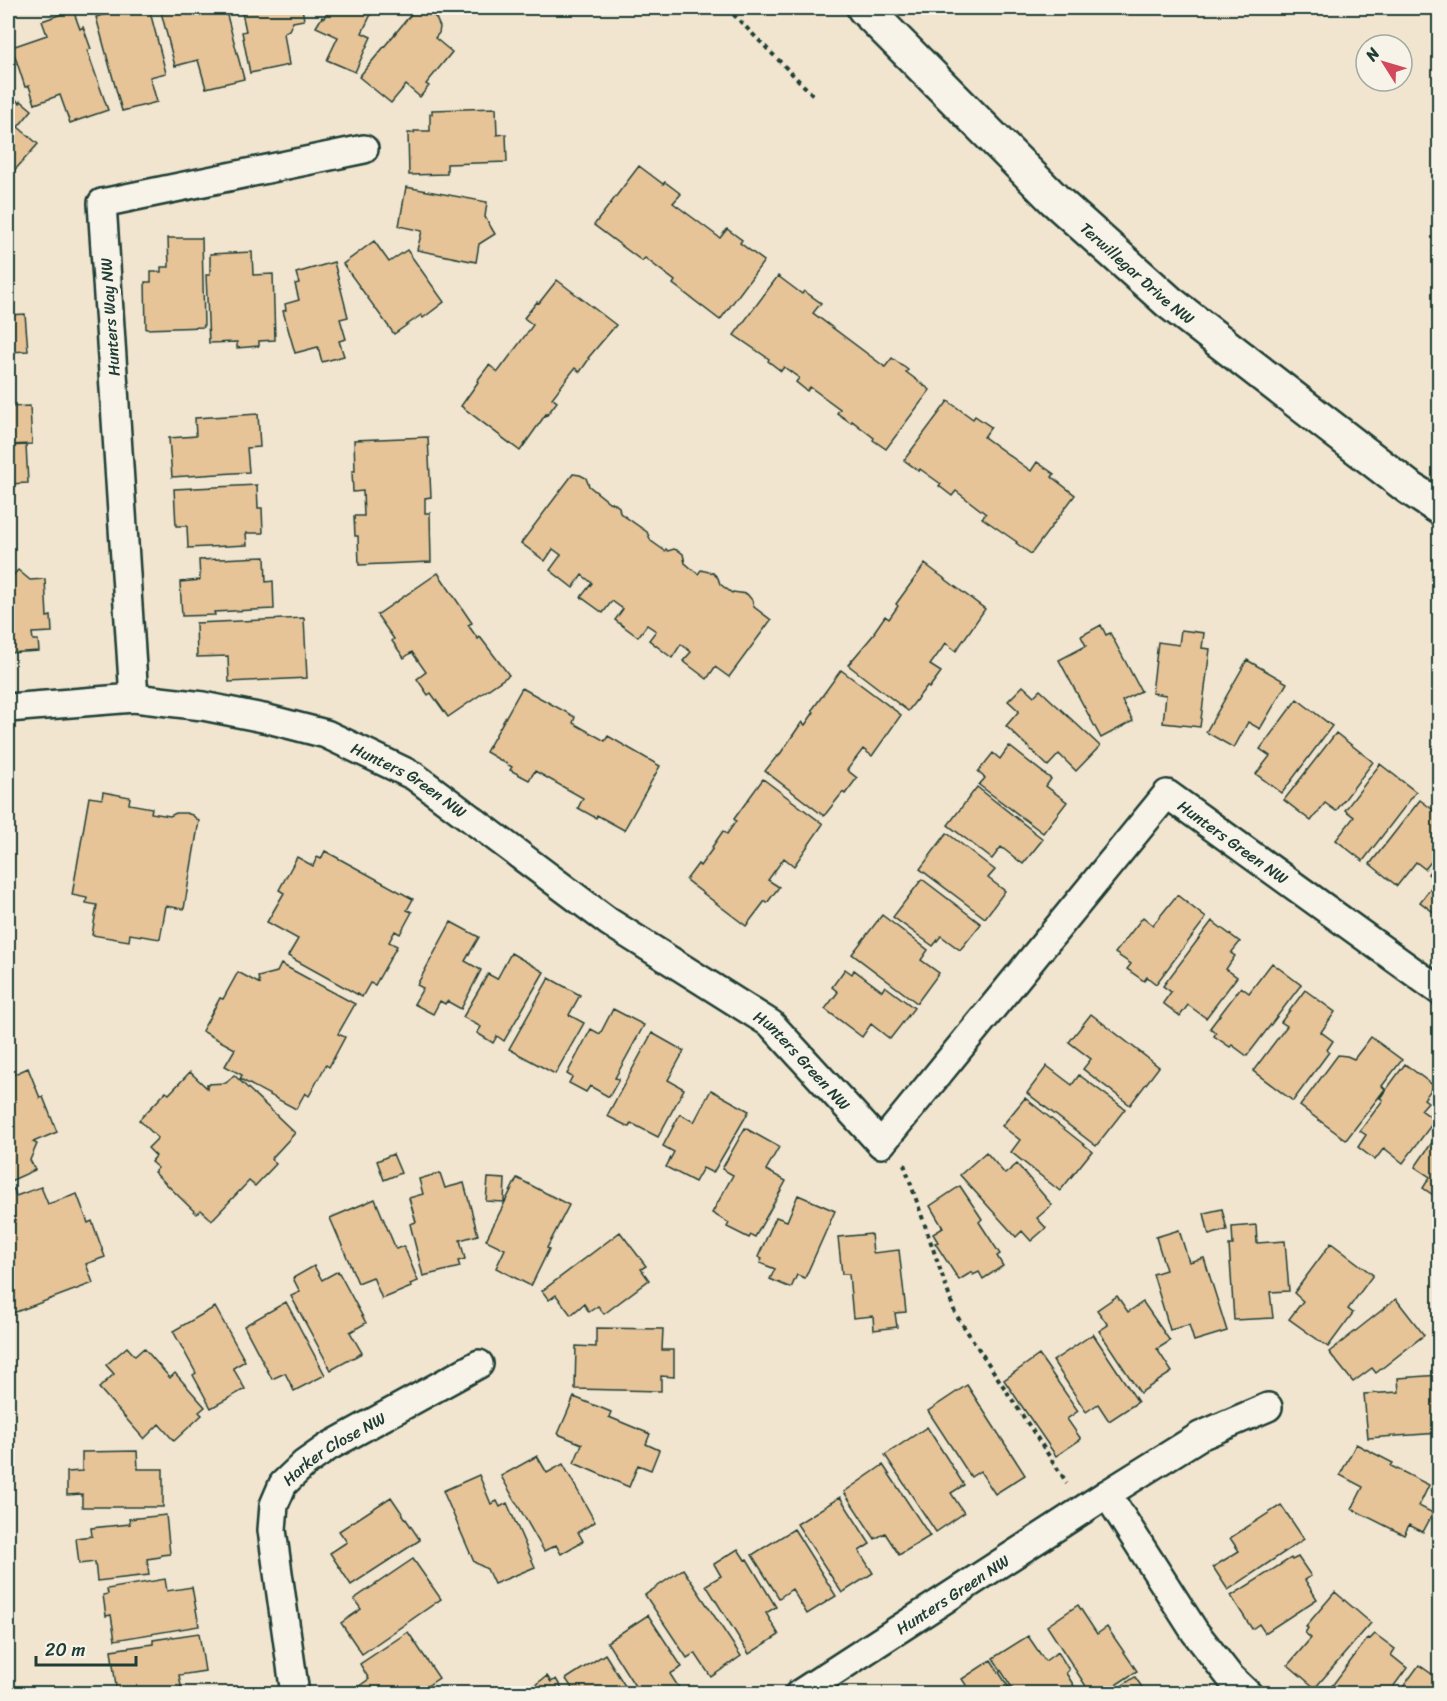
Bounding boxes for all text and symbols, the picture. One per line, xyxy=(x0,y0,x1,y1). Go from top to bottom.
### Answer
north arrow xyxy=(1354,33,1414,93)
text: N xyxy=(1357,40,1388,68)
street label: Terwillegar Drive NW xyxy=(1073,214,1202,332)
street label: Hunters Way NW xyxy=(91,257,129,377)
street label: Hunters Green NW xyxy=(346,734,473,826)
street label: Hunters Green NW xyxy=(1171,792,1295,892)
street label: Hunters Green NW xyxy=(748,1002,858,1117)
street label: Harker Close NW xyxy=(275,1403,391,1493)
street label: Hunters Green NW xyxy=(890,1546,1016,1642)
scale bar xyxy=(36,1629,136,1667)
text: 20 m xyxy=(45,1634,85,1666)

